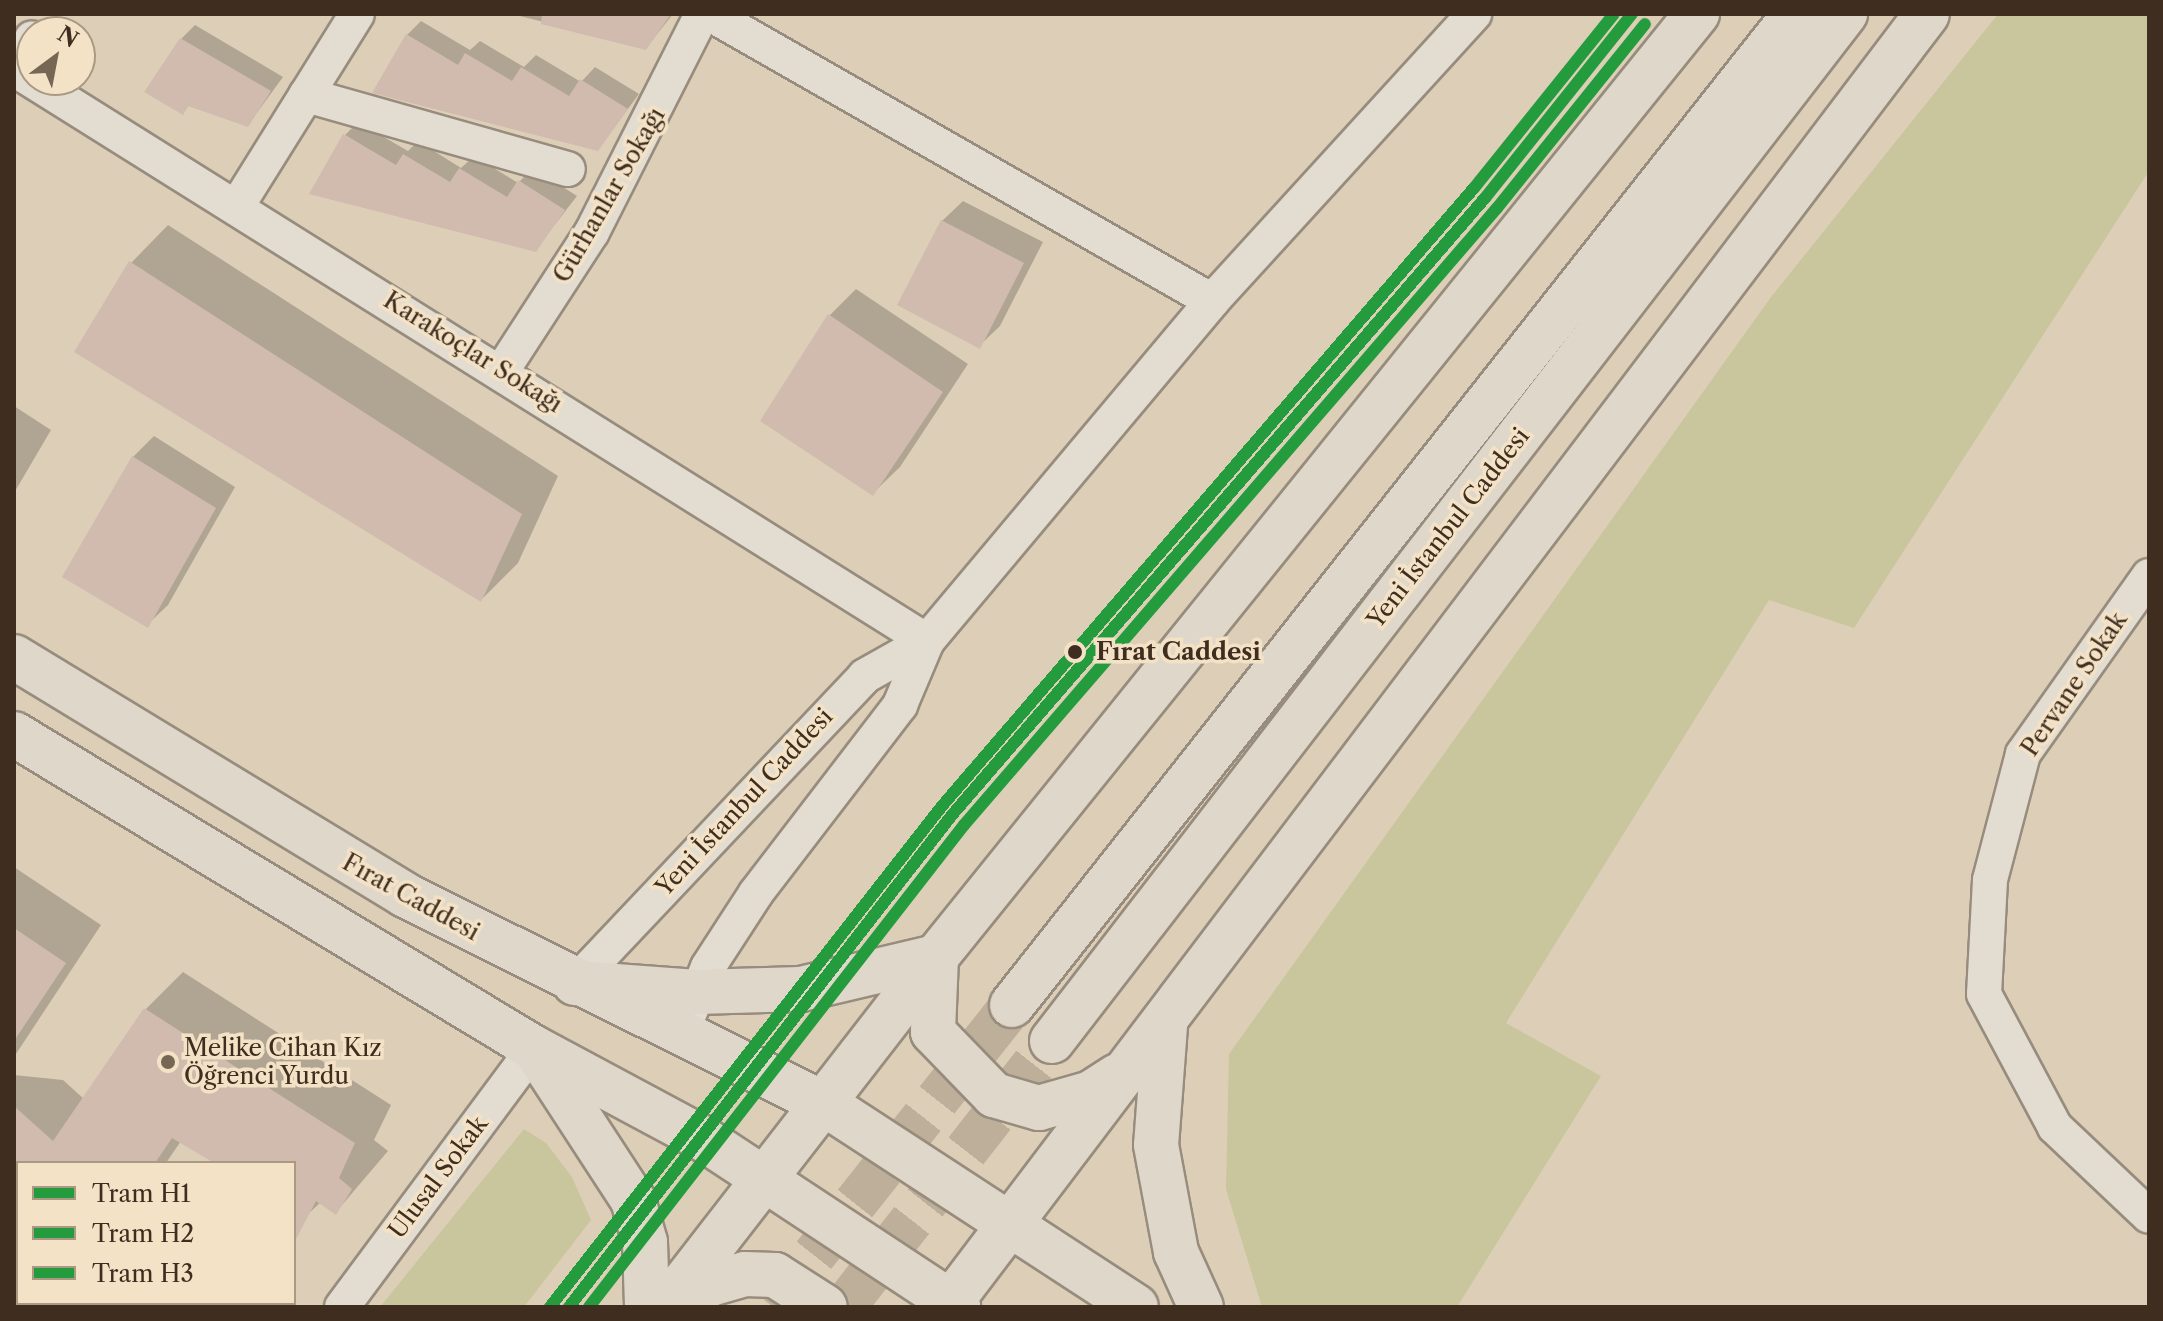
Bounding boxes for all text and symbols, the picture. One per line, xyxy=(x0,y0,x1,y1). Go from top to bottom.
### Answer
north arrow xyxy=(16,16,96,96)
text: N xyxy=(53,20,83,53)
street label: Gürhanlar Sokağı xyxy=(547,102,671,288)
street label: Karakoçlar Sokağı xyxy=(378,285,568,419)
street label: Yeni İstanbul Caddesi xyxy=(1361,422,1535,634)
street label: Pervane Sokak xyxy=(2015,606,2133,762)
marker: Fırat Caddesi xyxy=(1061,638,1089,666)
place label: Fırat Caddesi xyxy=(1096,638,1261,666)
street label: Yeni İstanbul Caddesi xyxy=(650,702,838,902)
street label: Fırat Caddesi xyxy=(338,848,484,946)
place label: Melike Cihan Kız Öğrenci Yurdu xyxy=(184,1034,382,1090)
marker: Melike Cihan Kız Öğrenci Yurdu xyxy=(159,1053,177,1071)
street label: Ulusal Sokak xyxy=(383,1110,493,1244)
legend xyxy=(16,1161,296,1305)
text: Tram H1 xyxy=(92,1179,191,1208)
text: Tram H2 xyxy=(92,1219,194,1248)
text: Tram H3 xyxy=(92,1259,194,1288)

